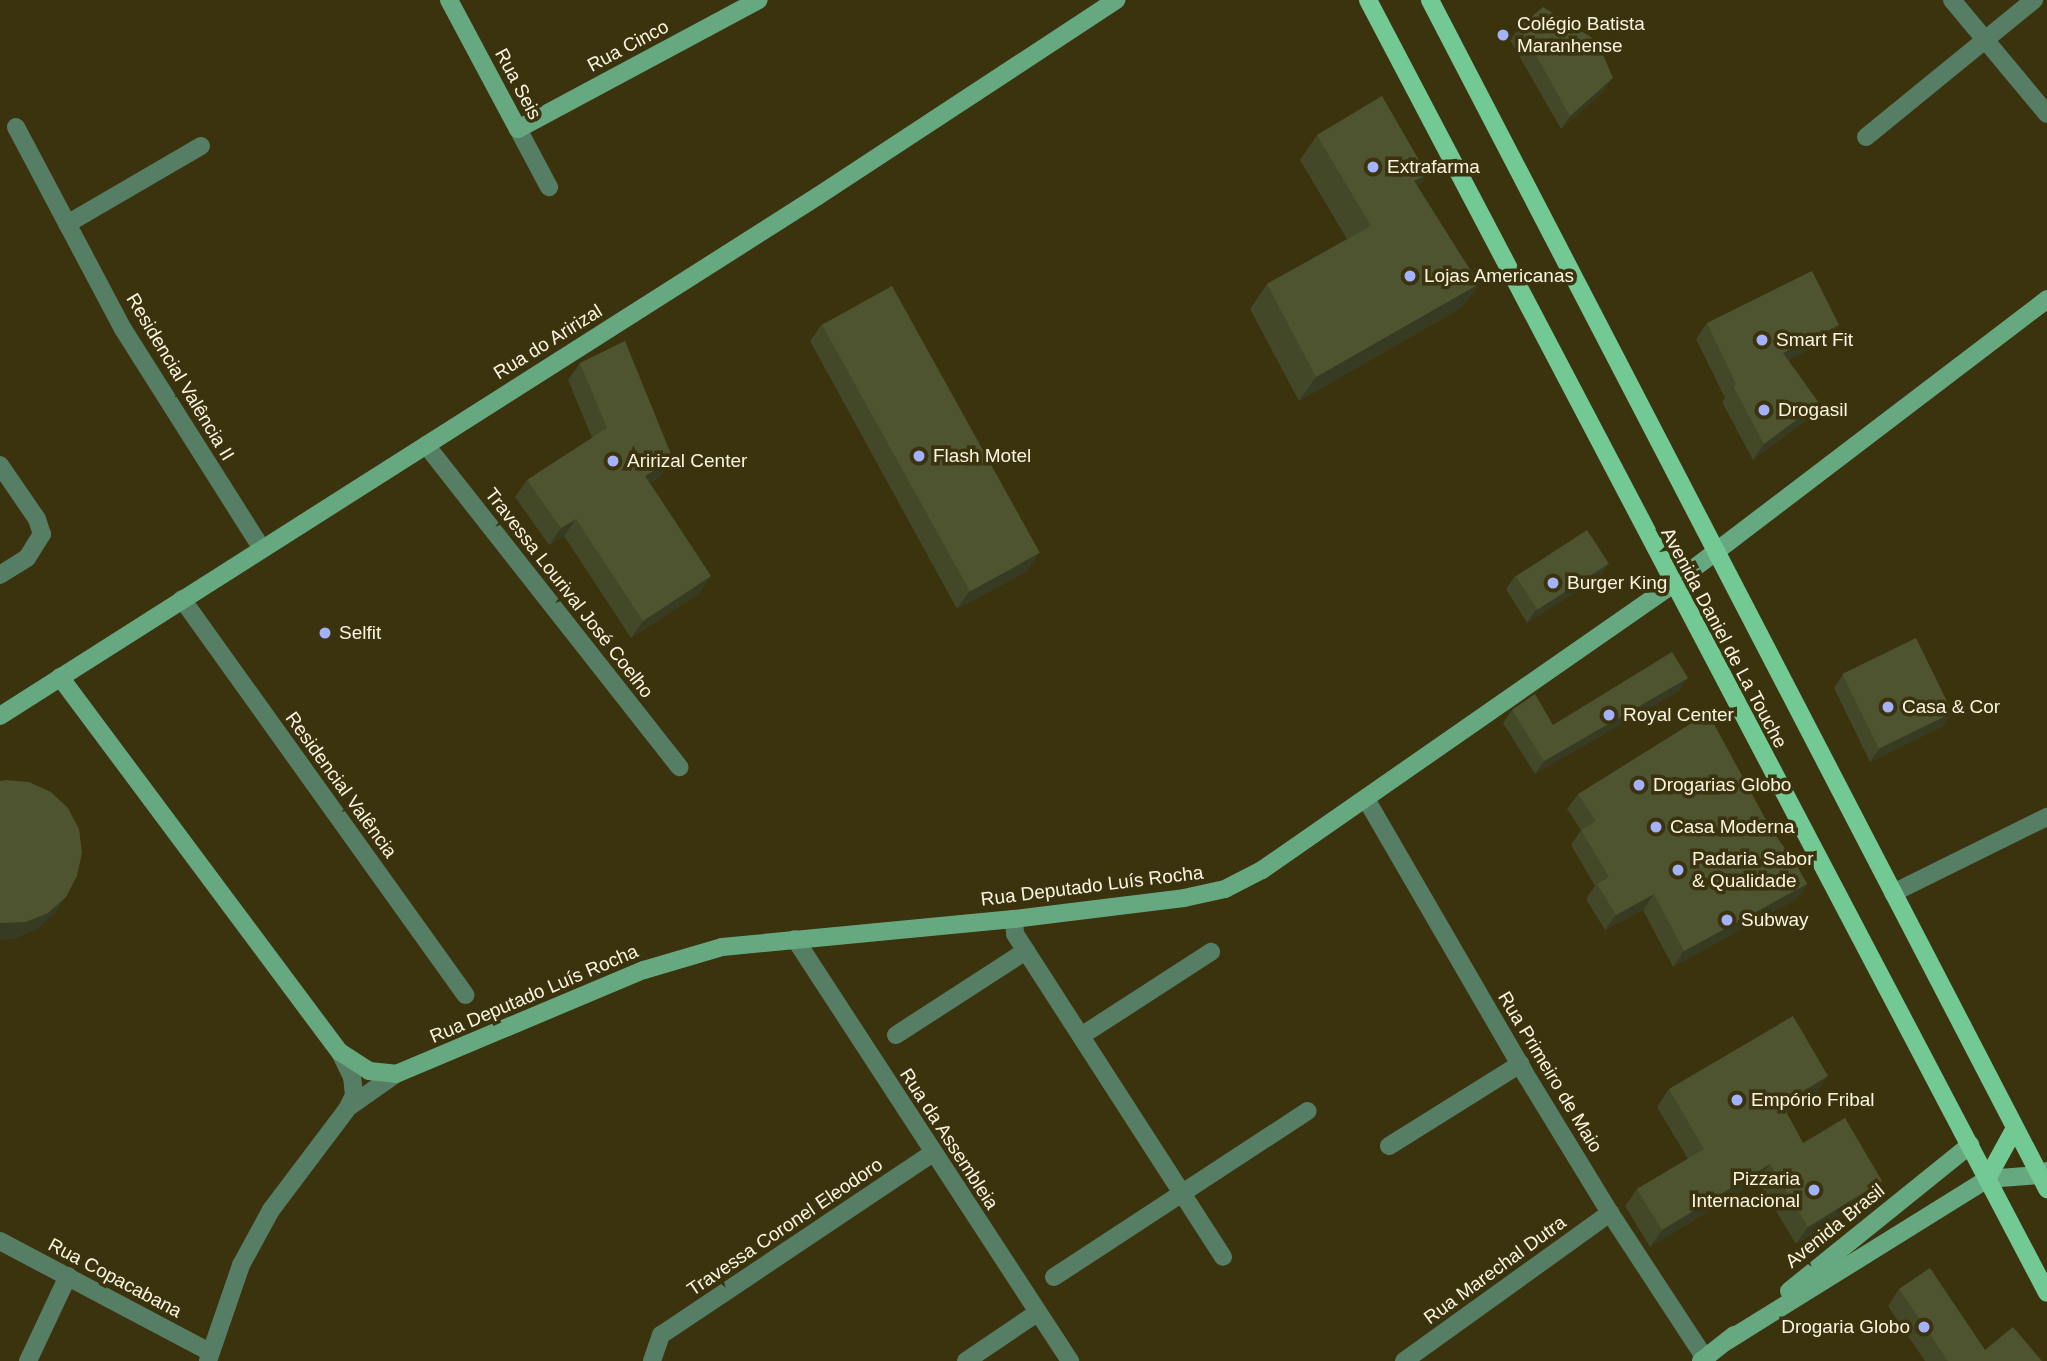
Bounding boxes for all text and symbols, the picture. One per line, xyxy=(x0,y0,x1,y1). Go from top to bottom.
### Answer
place label: Colégio Batista Maranhense xyxy=(1517,13,1645,57)
street label: Rua Cinco xyxy=(583,15,673,77)
marker: Colégio Batista Maranhense xyxy=(1495,27,1511,43)
street label: Rua Seis xyxy=(490,45,546,123)
place label: Extrafarma xyxy=(1387,156,1480,178)
marker: Extrafarma xyxy=(1365,159,1381,175)
place label: Lojas Americanas xyxy=(1424,265,1575,287)
marker: Lojas Americanas xyxy=(1402,268,1418,284)
street label: Residencial Valência II xyxy=(121,289,239,465)
street label: Rua do Aririzal xyxy=(489,299,607,385)
place label: Smart Fit xyxy=(1776,329,1853,351)
marker: Smart Fit xyxy=(1754,332,1770,348)
place label: Drogasil xyxy=(1778,399,1848,421)
marker: Drogasil xyxy=(1756,402,1772,418)
place label: Flash Motel xyxy=(933,445,1031,467)
marker: Flash Motel xyxy=(911,448,927,464)
place label: Aririzal Center xyxy=(627,450,747,472)
marker: Aririzal Center xyxy=(605,453,621,469)
street label: Travessa Lourival José Coelho xyxy=(480,483,658,703)
street label: Avenida Daniel de La Touche xyxy=(1656,524,1792,752)
place label: Burger King xyxy=(1567,572,1667,594)
marker: Burger King xyxy=(1545,575,1561,591)
place label: Selfit xyxy=(339,622,381,644)
marker: Selfit xyxy=(317,625,333,641)
place label: Casa & Cor xyxy=(1902,696,2000,718)
marker: Casa & Cor xyxy=(1880,699,1896,715)
place label: Royal Center xyxy=(1623,704,1734,726)
marker: Royal Center xyxy=(1601,707,1617,723)
street label: Residencial Valência xyxy=(280,708,402,862)
place label: Drogarias Globo xyxy=(1653,774,1791,796)
marker: Drogarias Globo xyxy=(1631,777,1647,793)
place label: Casa Moderna xyxy=(1670,816,1795,838)
marker: Casa Moderna xyxy=(1648,819,1664,835)
place label: Padaria Sabor & Qualidade xyxy=(1692,848,1813,892)
street label: Rua Deputado Luís Rocha xyxy=(979,861,1205,911)
marker: Padaria Sabor & Qualidade xyxy=(1670,862,1686,878)
place label: Subway xyxy=(1741,909,1809,931)
marker: Subway xyxy=(1719,912,1735,928)
street label: Rua Deputado Luís Rocha xyxy=(426,940,642,1048)
street label: Rua Primeiro de Maio xyxy=(1493,987,1607,1157)
street label: Rua da Assembleia xyxy=(895,1064,1003,1214)
place label: Empório Fribal xyxy=(1751,1089,1875,1111)
marker: Empório Fribal xyxy=(1729,1092,1745,1108)
street label: Travessa Coronel Eleodoro xyxy=(683,1153,887,1301)
place label: Pizzaria Internacional xyxy=(1691,1168,1800,1212)
street label: Avenida Brasil xyxy=(1781,1179,1889,1273)
marker: Pizzaria Internacional xyxy=(1806,1182,1822,1198)
street label: Rua Marechal Dutra xyxy=(1420,1211,1570,1329)
street label: Rua Copacabana xyxy=(44,1233,186,1323)
place label: Drogaria Globo xyxy=(1781,1316,1910,1338)
marker: Drogaria Globo xyxy=(1916,1319,1932,1335)

